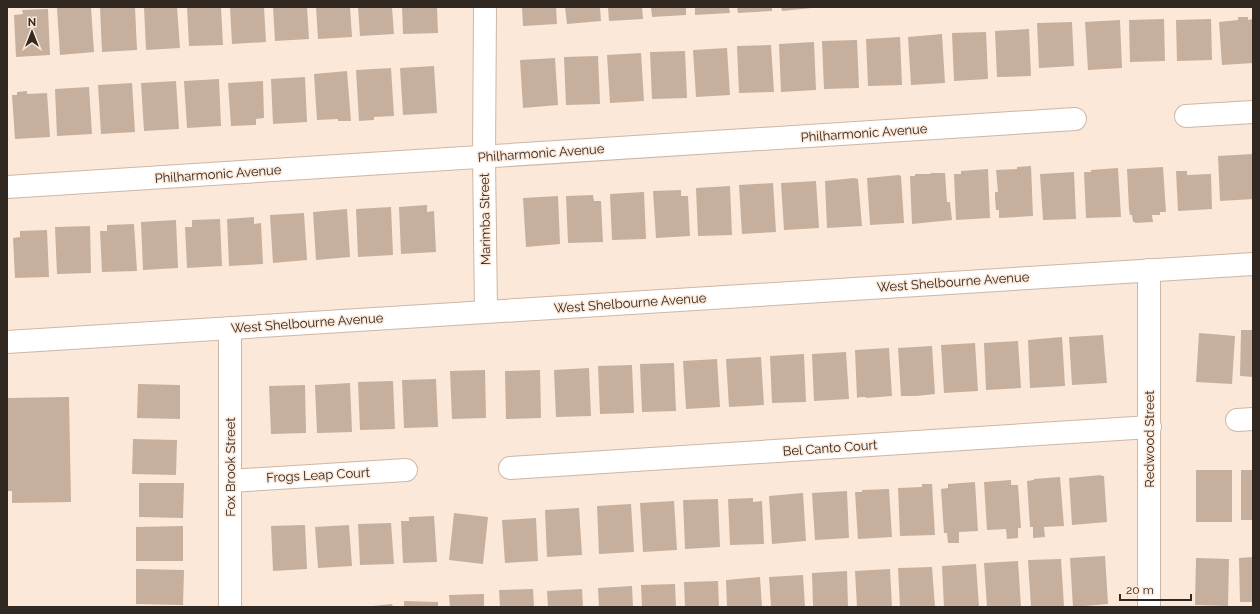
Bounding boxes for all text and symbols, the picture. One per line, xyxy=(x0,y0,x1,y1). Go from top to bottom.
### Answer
north arrow xyxy=(12,12,52,52)
text: N xyxy=(28,16,36,29)
street label: Philharmonic Avenue xyxy=(800,121,928,145)
street label: Philharmonic Avenue xyxy=(477,141,605,165)
street label: Philharmonic Avenue xyxy=(154,162,282,186)
street label: Marimba Street xyxy=(477,172,493,265)
street label: West Shelbourne Avenue xyxy=(876,269,1030,295)
street label: West Shelbourne Avenue xyxy=(553,290,707,316)
street label: West Shelbourne Avenue xyxy=(230,310,384,336)
street label: Redwood Street xyxy=(1142,390,1157,488)
street label: Fox Brook Street xyxy=(223,417,238,517)
street label: Bel Canto Court xyxy=(782,437,878,459)
street label: Frogs Leap Court xyxy=(266,465,371,485)
scale bar xyxy=(1120,576,1191,602)
text: 20 m xyxy=(1126,583,1154,597)

